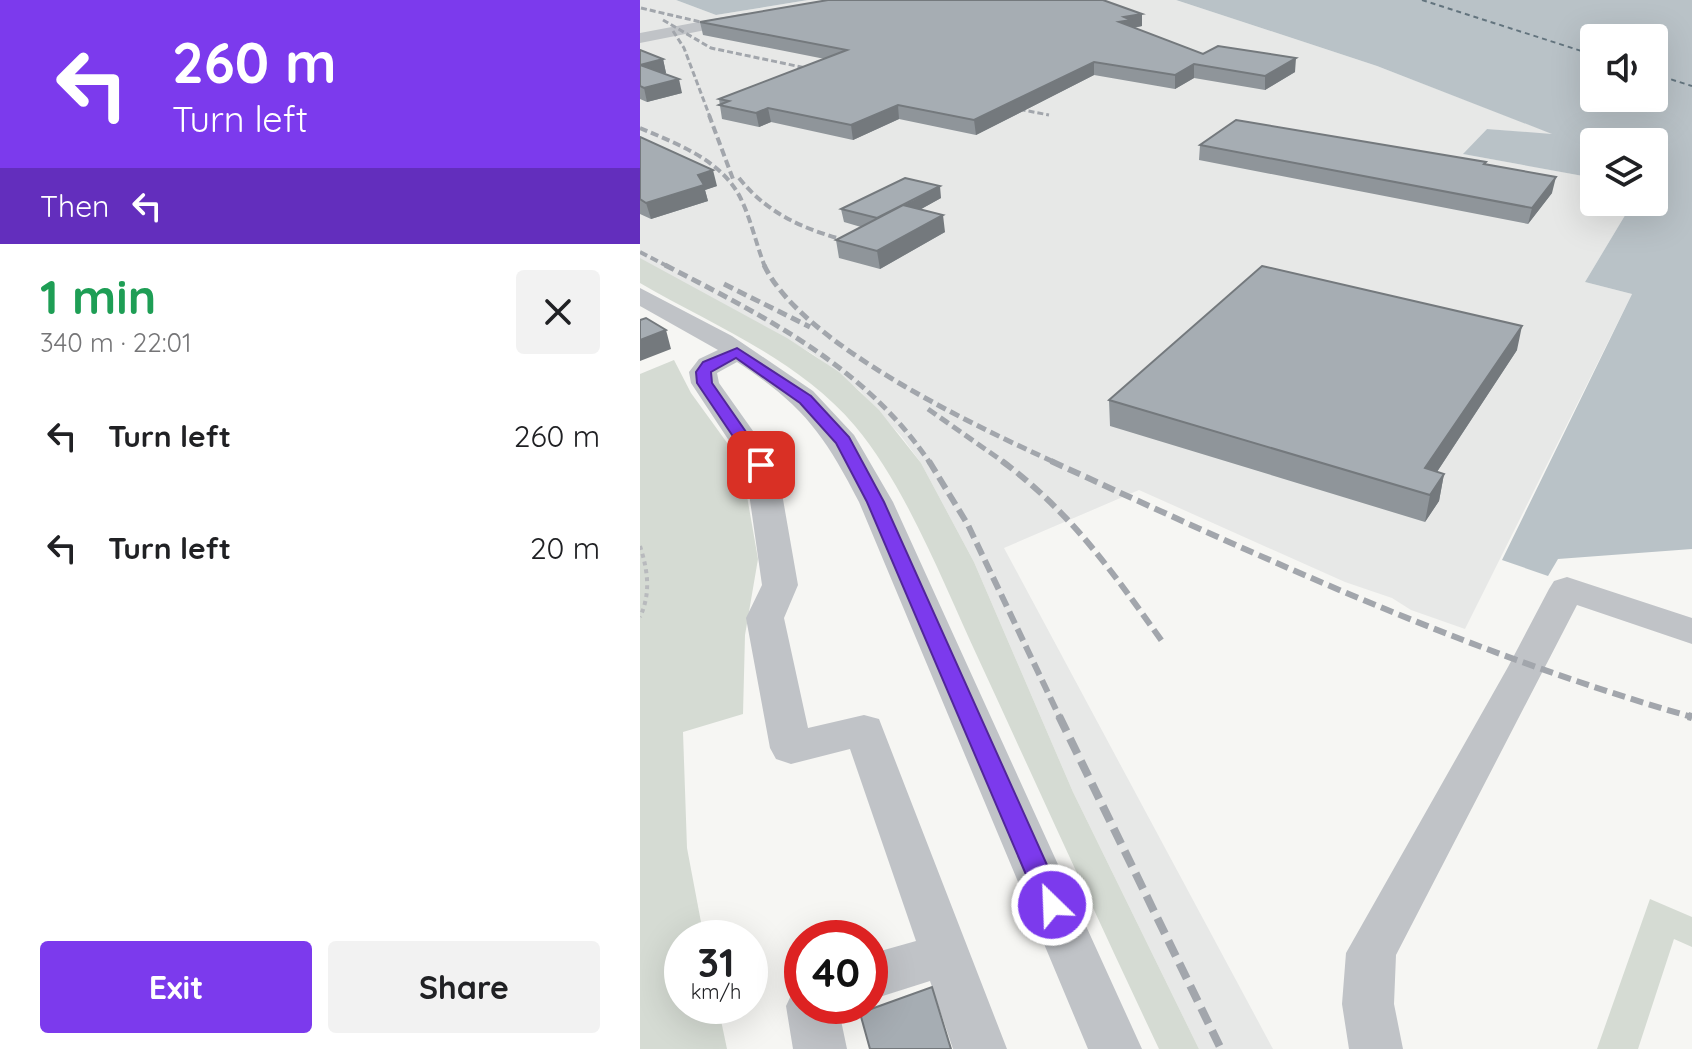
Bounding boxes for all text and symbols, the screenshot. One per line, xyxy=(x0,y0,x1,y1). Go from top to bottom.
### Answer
map controls xyxy=(1580,24,1668,216)
button: sound xyxy=(1580,24,1668,112)
text: 260 m xyxy=(172,27,337,97)
icon: left xyxy=(40,32,144,136)
text: Turn left xyxy=(172,96,308,141)
button: layers xyxy=(1580,128,1668,216)
icon: left xyxy=(125,184,169,228)
text: Then xyxy=(40,187,109,225)
text: 1 min xyxy=(40,266,156,326)
button: close xyxy=(516,270,600,354)
text: 340 m · 22:01 xyxy=(40,326,192,359)
icon: left xyxy=(40,414,84,458)
text: Turn left xyxy=(108,417,231,455)
text: 260 m xyxy=(514,417,600,455)
pin xyxy=(727,431,795,499)
icon: arrive xyxy=(739,443,783,487)
icon: left xyxy=(40,526,84,570)
text: Turn left xyxy=(108,529,231,567)
text: 20 m xyxy=(530,529,600,567)
position arrow xyxy=(1010,863,1094,947)
speed limit sign: 40 xyxy=(784,920,888,1024)
text: 31 xyxy=(697,937,735,987)
button: Exit xyxy=(40,941,312,1033)
button: Share xyxy=(328,941,600,1033)
text: km/h xyxy=(691,979,741,1004)

